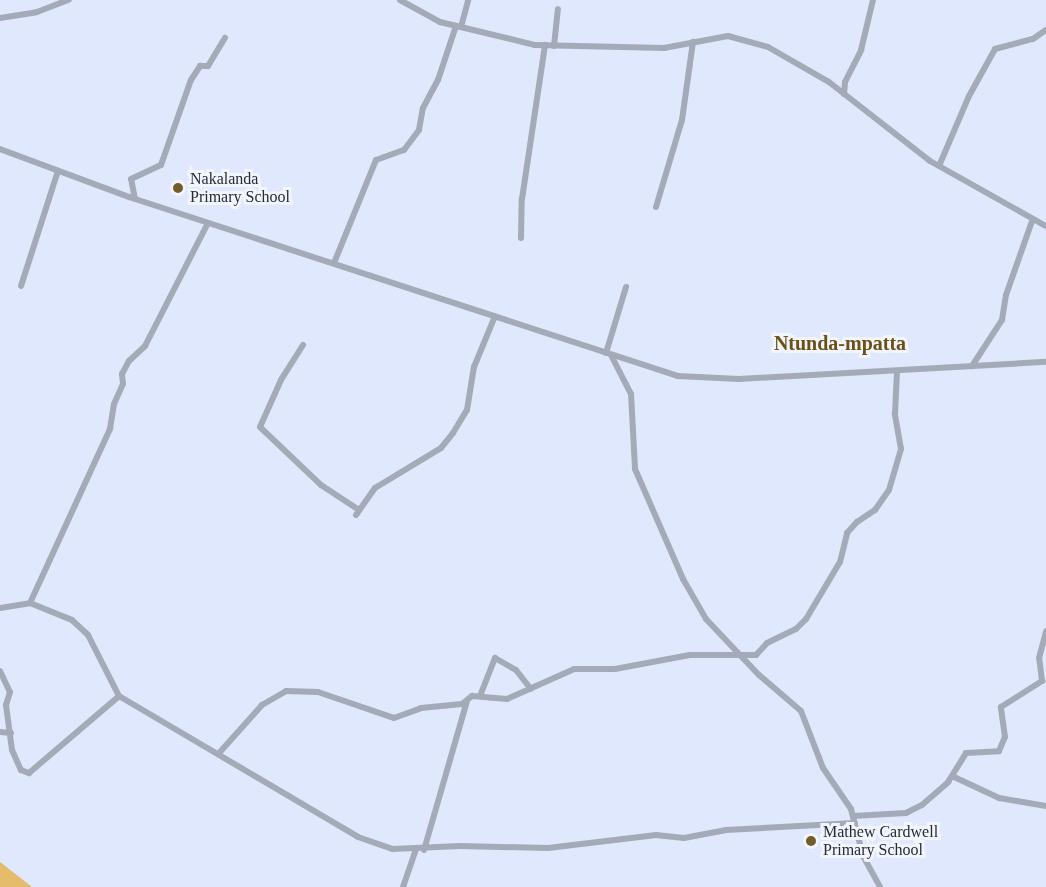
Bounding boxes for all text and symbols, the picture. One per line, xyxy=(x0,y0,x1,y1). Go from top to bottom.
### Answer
place label: Nakalanda Primary School xyxy=(190,169,290,207)
marker: Nakalanda Primary School xyxy=(171,181,185,195)
district label: Ntunda-mpatta xyxy=(774,331,906,355)
place label: Mathew Cardwell Primary School xyxy=(823,822,938,860)
marker: Mathew Cardwell Primary School xyxy=(804,834,818,848)

